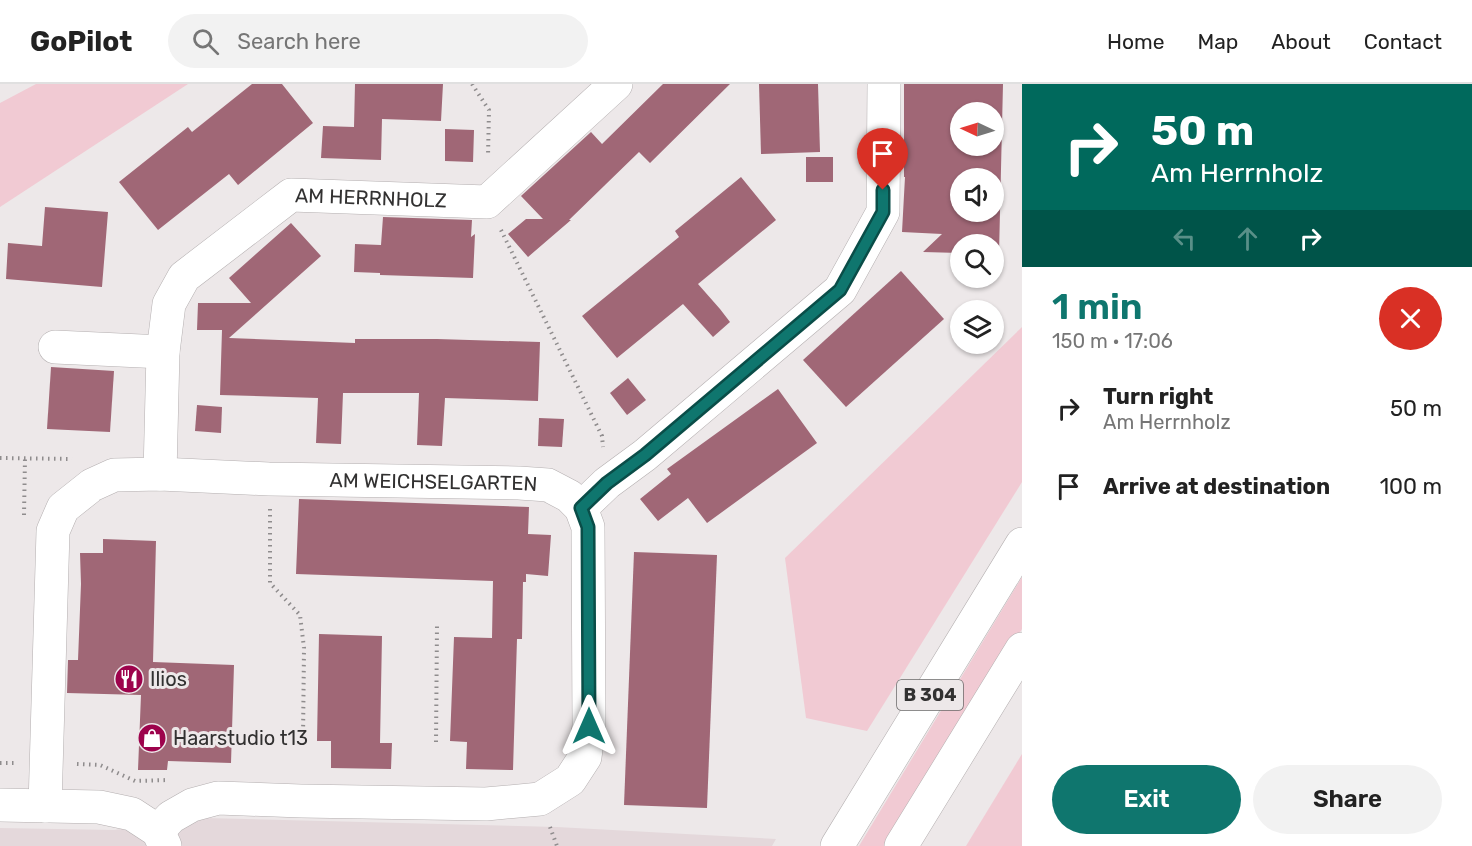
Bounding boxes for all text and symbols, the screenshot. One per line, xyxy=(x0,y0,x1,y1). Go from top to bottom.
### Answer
search box xyxy=(168,14,588,68)
text: GoPilot xyxy=(30,25,132,58)
icon: search xyxy=(189,25,222,58)
text: Search here xyxy=(237,28,361,55)
text: Home xyxy=(1107,29,1164,54)
text: Map xyxy=(1197,29,1238,54)
text: About xyxy=(1271,29,1331,54)
text: Contact xyxy=(1364,29,1442,54)
north arrow xyxy=(950,102,1004,156)
map controls xyxy=(950,102,1004,354)
text: 50 m xyxy=(1151,106,1254,156)
icon: right xyxy=(1052,108,1130,186)
pin xyxy=(857,128,908,190)
icon: arrive xyxy=(866,137,899,170)
text: Am Herrnholz xyxy=(1151,157,1323,189)
button: sound xyxy=(950,168,1004,222)
street label: AM HERRNHOLZ xyxy=(295,183,447,213)
icon: left xyxy=(1168,222,1201,255)
icon: ahead xyxy=(1231,222,1264,255)
icon: right xyxy=(1294,222,1327,255)
button: search xyxy=(950,234,1004,288)
text: 1 min xyxy=(1052,285,1143,328)
button: close xyxy=(1379,287,1442,350)
button: layers xyxy=(950,300,1004,354)
text: 150 m · 17:06 xyxy=(1052,329,1173,353)
text: Turn right xyxy=(1103,383,1213,410)
icon: right xyxy=(1052,392,1085,425)
text: 50 m xyxy=(1390,395,1442,422)
text: Am Herrnholz xyxy=(1103,410,1231,434)
street label: AM WEICHSELGARTEN xyxy=(329,468,538,496)
icon: arrive xyxy=(1052,470,1085,503)
text: Arrive at destination xyxy=(1103,473,1330,500)
text: 100 m xyxy=(1380,473,1442,500)
restaurant icon: Ilios xyxy=(113,663,145,695)
place label: Ilios xyxy=(150,667,187,691)
road number: B 304 xyxy=(897,680,963,710)
position arrow xyxy=(557,694,621,758)
shop icon: Haarstudio t13 xyxy=(136,722,168,754)
place label: Haarstudio t13 xyxy=(173,726,308,750)
button: Exit xyxy=(1052,765,1241,834)
button: Share xyxy=(1253,765,1442,834)

